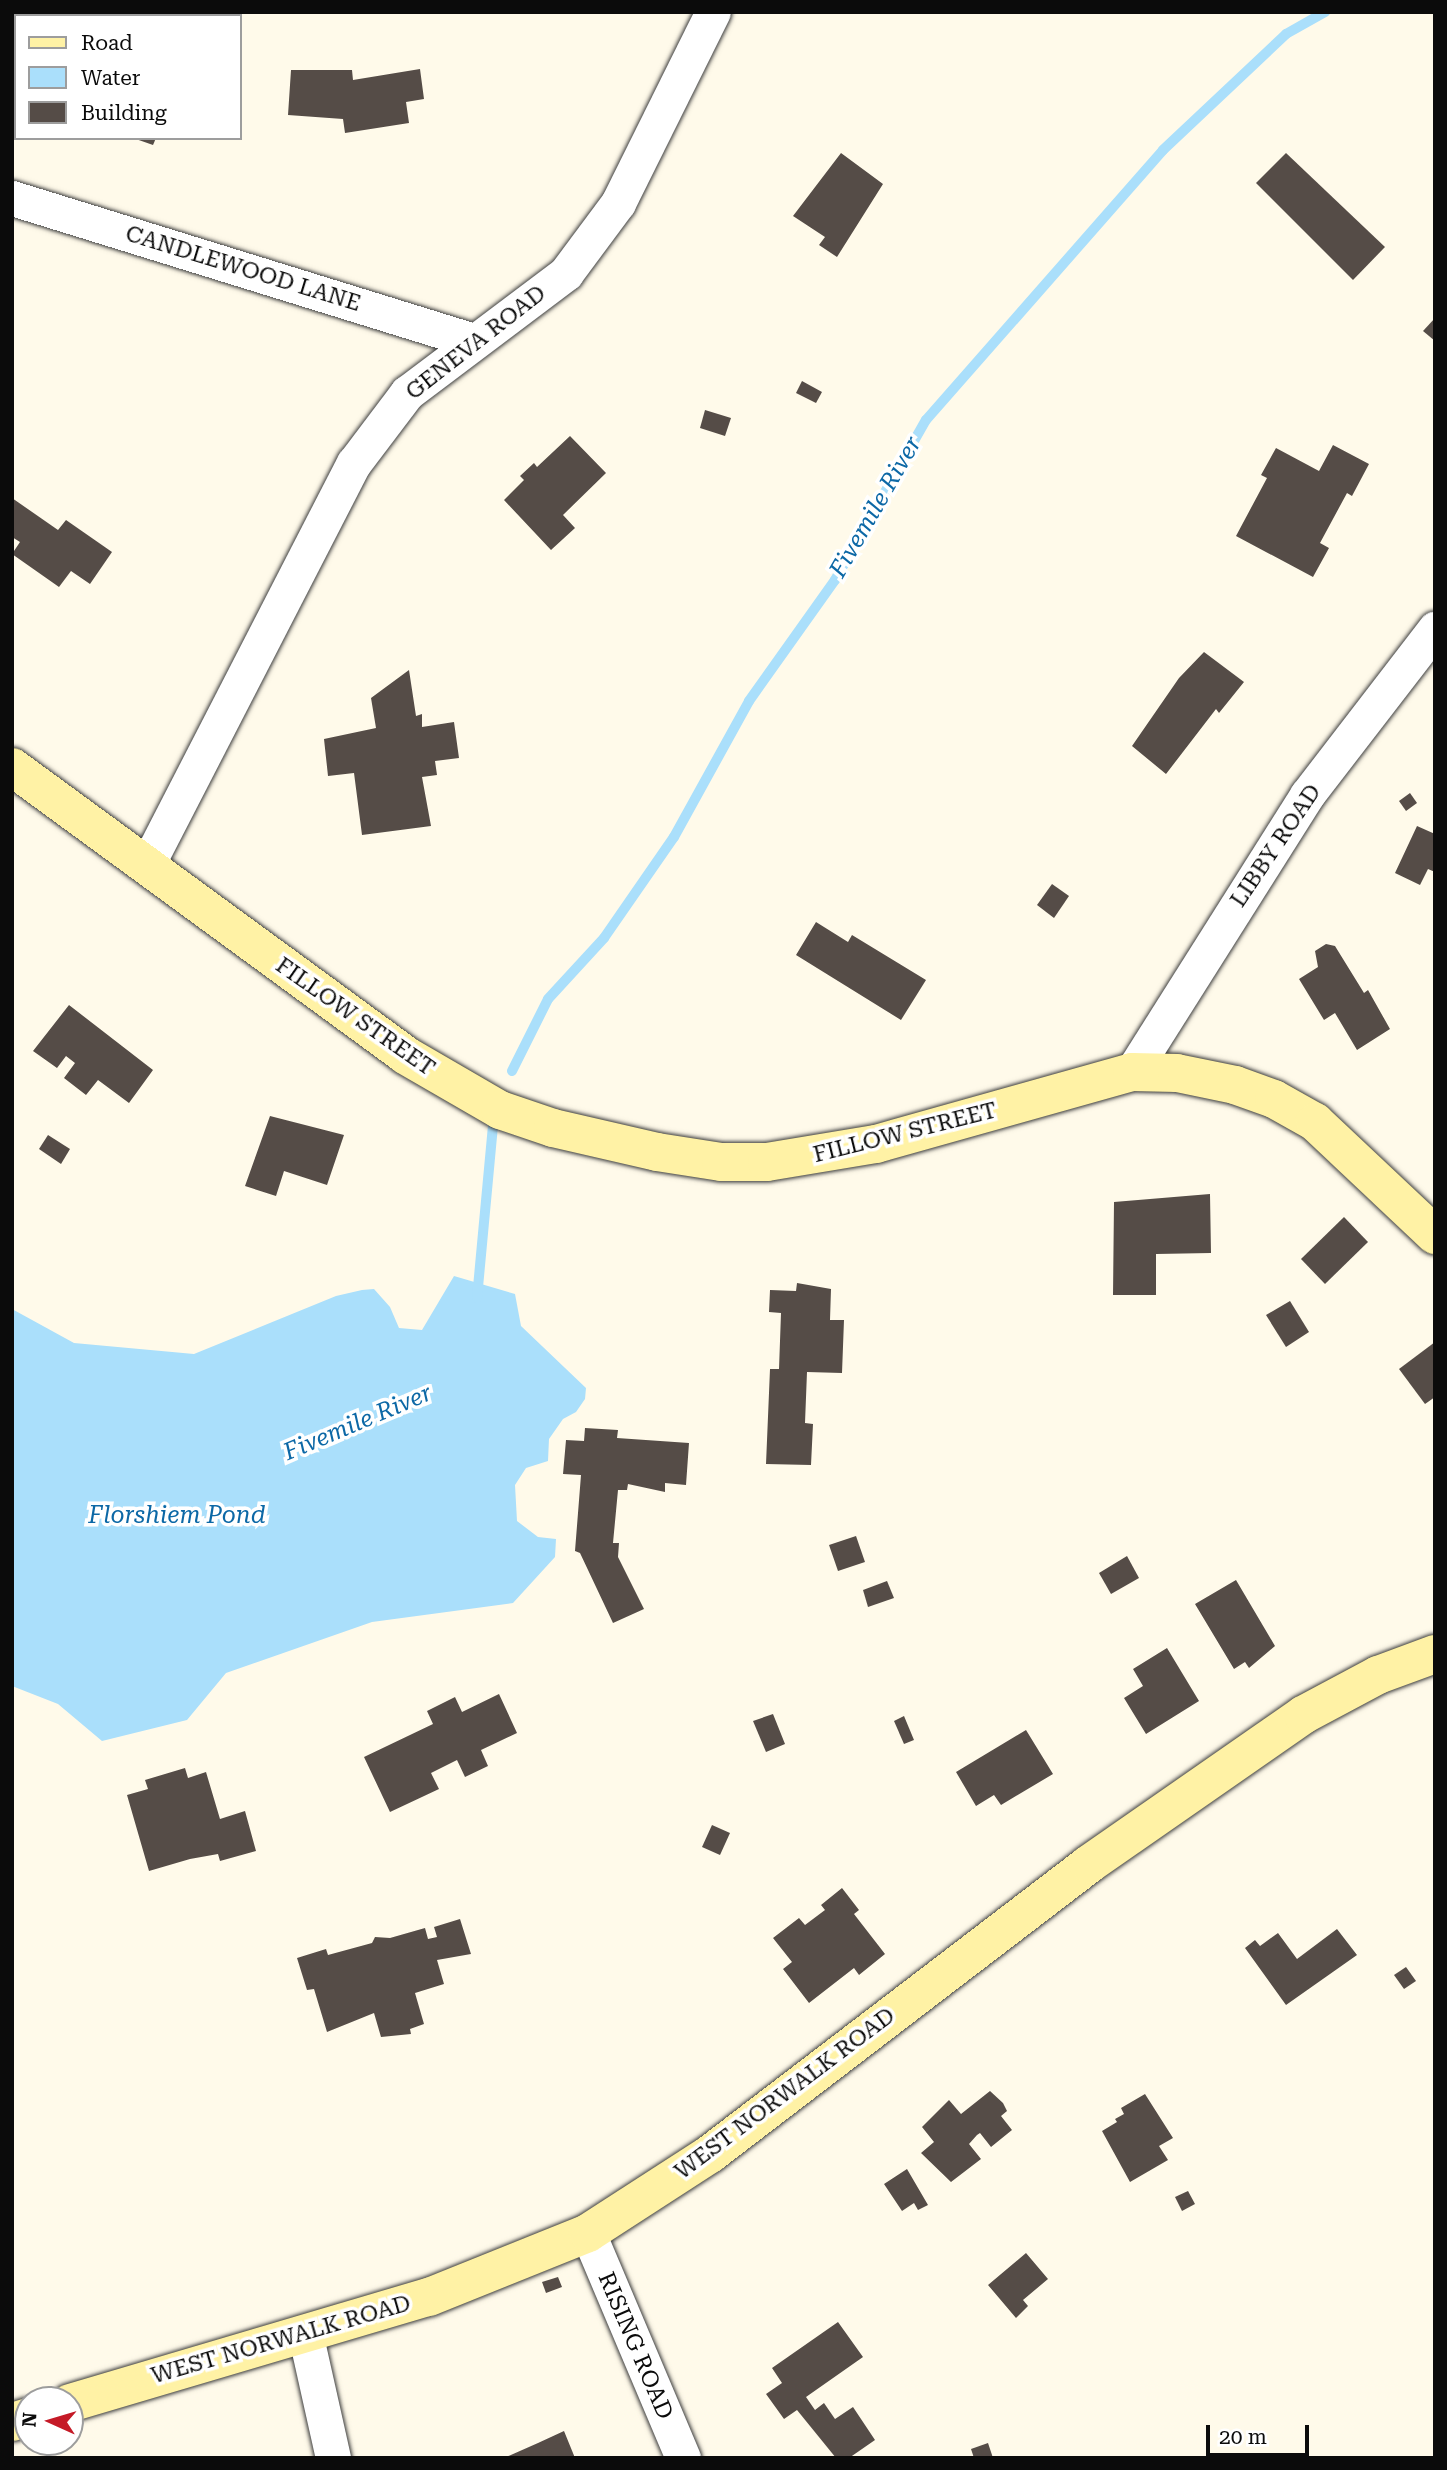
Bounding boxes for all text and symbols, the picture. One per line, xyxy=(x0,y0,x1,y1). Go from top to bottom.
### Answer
legend xyxy=(14,14,242,140)
text: Road xyxy=(81,31,133,55)
text: Water xyxy=(81,66,140,90)
text: Building xyxy=(81,101,167,125)
street label: CANDLEWOOD LANE xyxy=(122,220,364,318)
street label: GENEVA ROAD xyxy=(401,280,551,406)
water label: Fivemile River xyxy=(824,431,928,583)
street label: LIBBY ROAD xyxy=(1225,779,1327,913)
street label: FILLOW STREET xyxy=(270,952,440,1082)
street label: FILLOW STREET xyxy=(810,1097,1000,1169)
water label: Fivemile River xyxy=(279,1379,437,1467)
water label: Florshiem Pond xyxy=(88,1502,266,1530)
street label: WEST NORWALK ROAD xyxy=(669,2002,901,2186)
street label: RISING ROAD xyxy=(592,2268,678,2424)
street label: WEST NORWALK ROAD xyxy=(148,2290,414,2390)
north arrow xyxy=(14,2386,84,2456)
scale bar xyxy=(1209,2410,1312,2454)
text: N xyxy=(18,2412,42,2428)
text: 20 m xyxy=(1219,2425,1267,2449)

